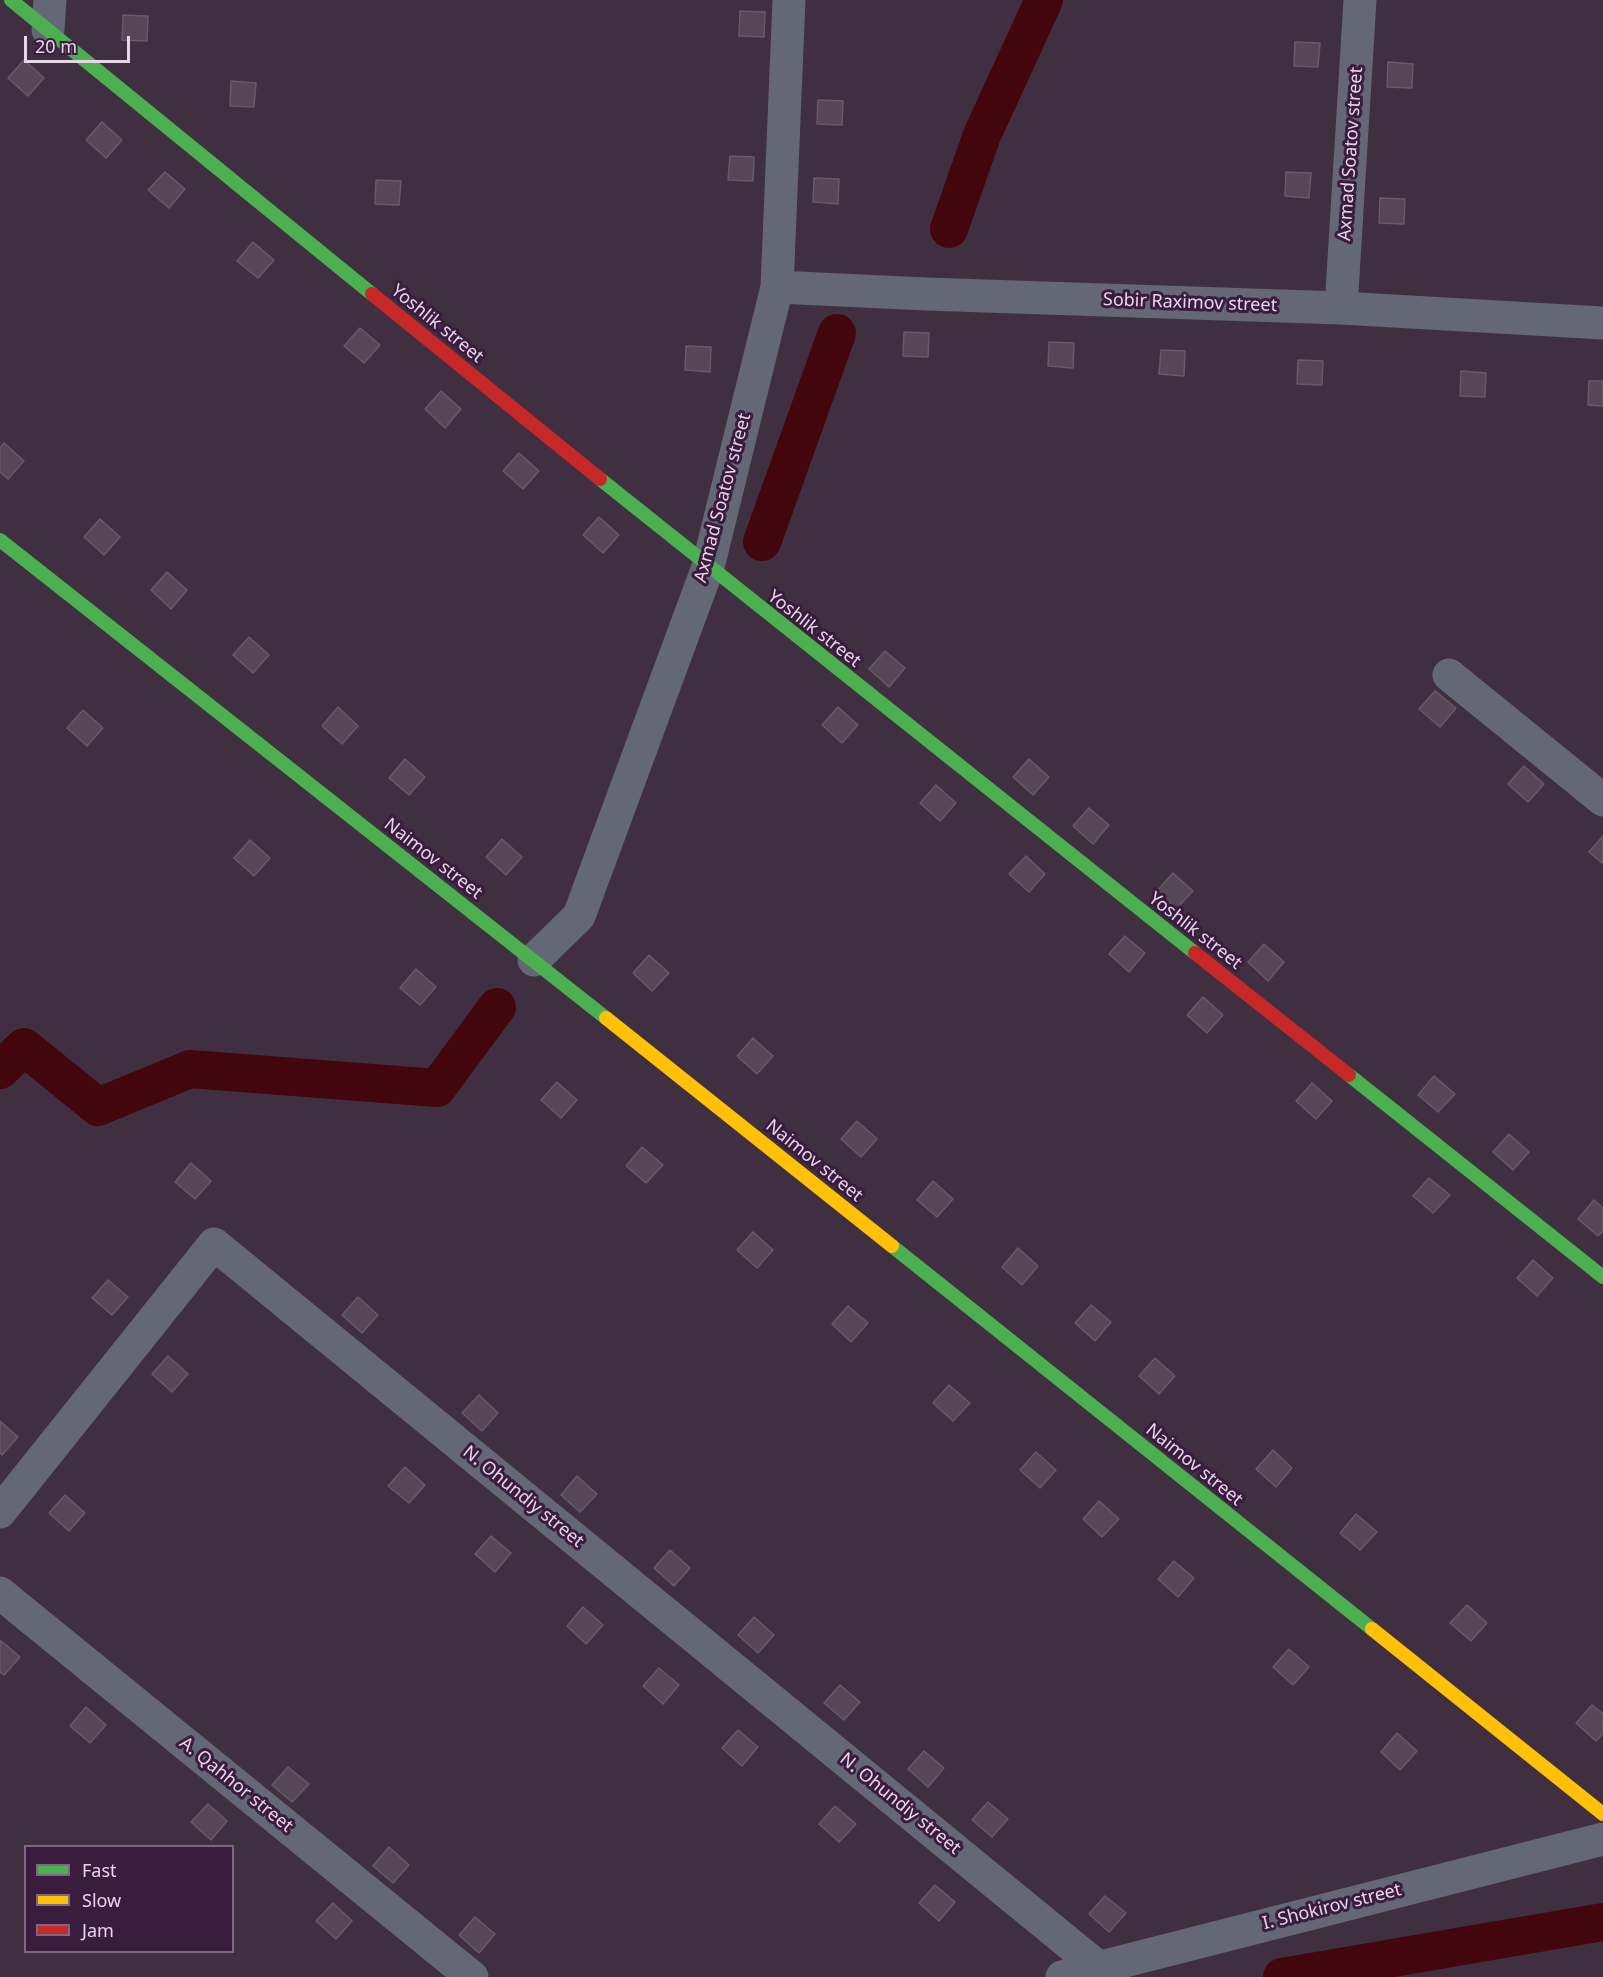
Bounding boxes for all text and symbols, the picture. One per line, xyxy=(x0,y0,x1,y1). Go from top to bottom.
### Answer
scale bar xyxy=(27,24,134,62)
text: 20 m xyxy=(35,34,77,58)
street label: Axmad Soatov street xyxy=(1334,66,1368,242)
street label: Yoshlik street xyxy=(386,280,488,368)
street label: Sobir Raximov street xyxy=(1103,289,1277,317)
street label: Axmad Soatov street xyxy=(690,411,756,585)
street label: Yoshlik street xyxy=(763,586,865,672)
street label: Naimov street xyxy=(380,814,486,904)
street label: Yoshlik street xyxy=(1144,888,1246,974)
street label: Naimov street xyxy=(761,1115,867,1207)
street label: Naimov street xyxy=(1141,1419,1247,1511)
street label: N. Ohundiy street xyxy=(458,1442,588,1552)
street label: A. Qahhor street xyxy=(175,1733,297,1837)
street label: N. Ohundiy street xyxy=(835,1749,965,1859)
legend xyxy=(24,1845,234,1953)
text: Fast xyxy=(82,1858,117,1882)
street label: I. Shokirov street xyxy=(1260,1879,1404,1935)
text: Slow xyxy=(82,1888,121,1912)
text: Jam xyxy=(82,1918,114,1942)

